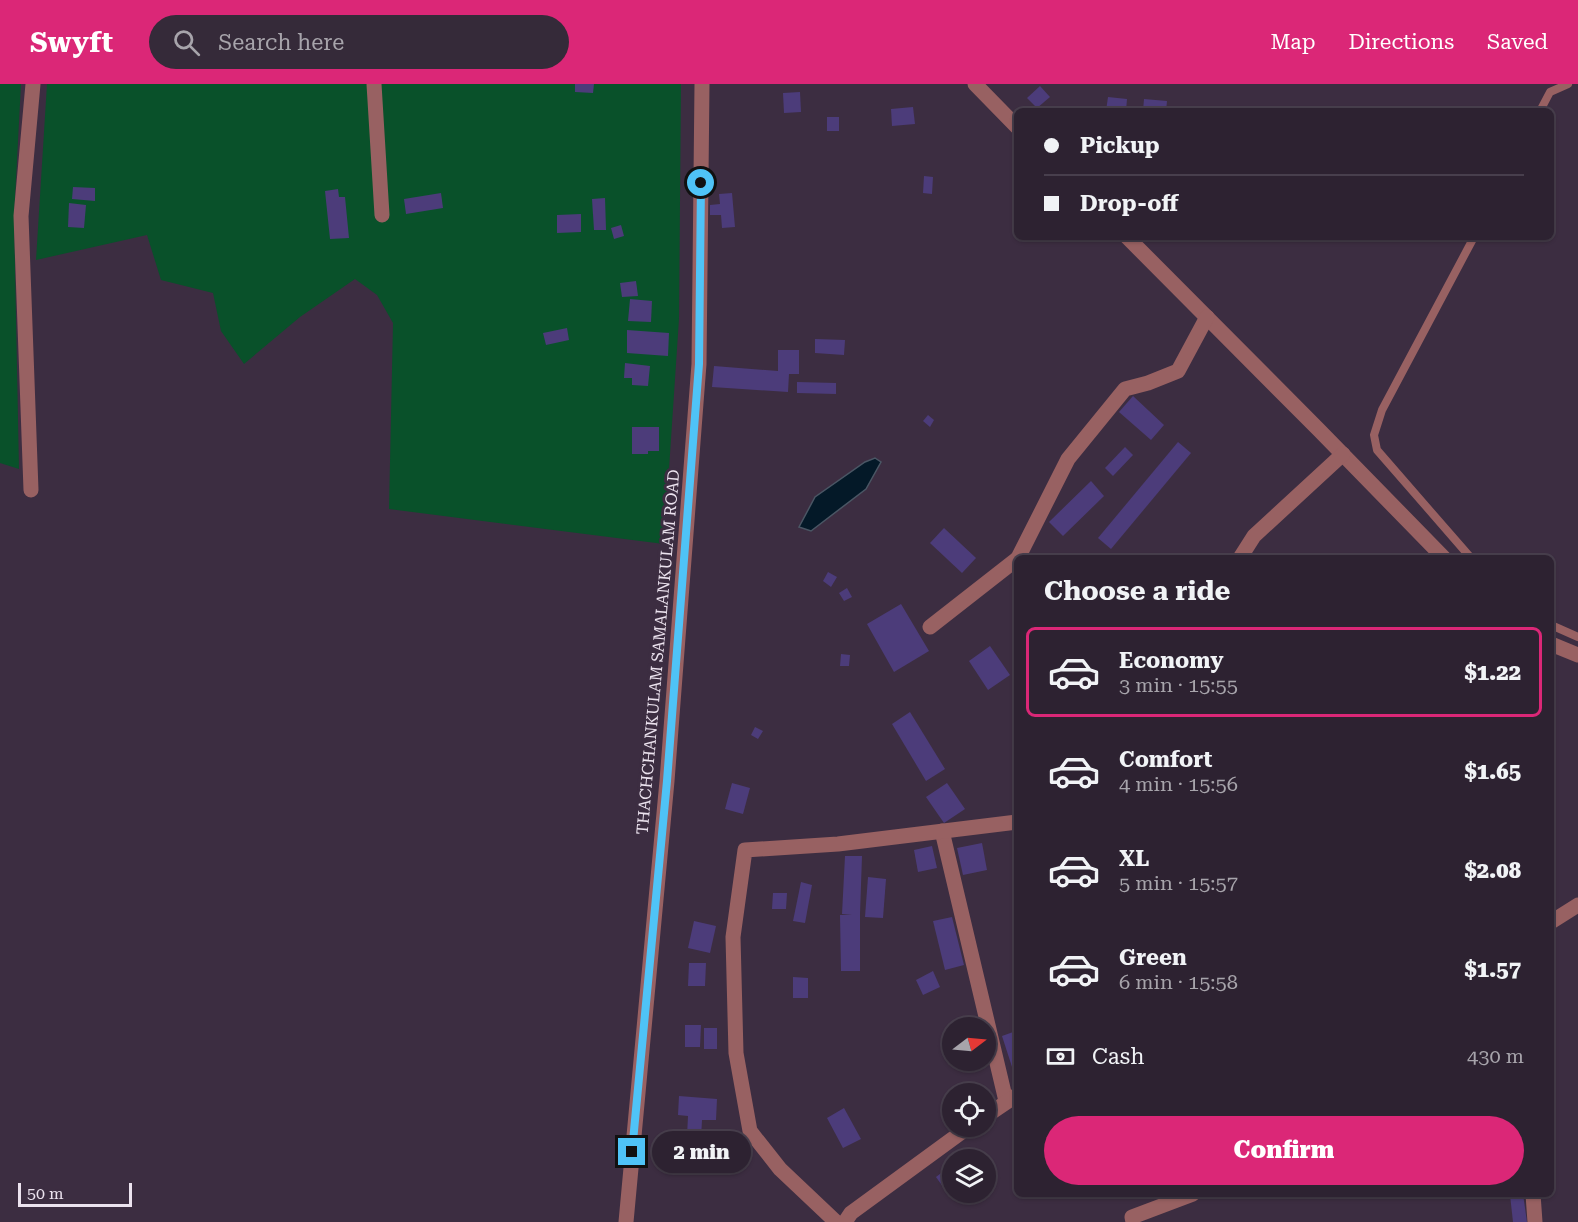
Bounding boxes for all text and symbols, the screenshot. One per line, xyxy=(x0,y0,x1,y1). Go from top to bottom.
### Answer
search box xyxy=(149,15,569,69)
text: Swyft xyxy=(30,26,113,59)
icon: search xyxy=(170,26,203,59)
text: Search here xyxy=(218,30,344,55)
text: Map xyxy=(1271,30,1315,54)
text: Directions xyxy=(1348,30,1454,54)
text: Saved xyxy=(1487,30,1548,54)
text: Pickup xyxy=(1080,133,1160,158)
route start xyxy=(687,169,714,196)
text: Drop-off xyxy=(1080,191,1178,216)
street label: THACHCHANKULAM SAMALANKULAM ROAD xyxy=(633,469,683,835)
text: Choose a ride xyxy=(1044,575,1230,607)
icon: car xyxy=(1047,645,1101,699)
text: Economy xyxy=(1119,648,1223,673)
text: $1.22 xyxy=(1464,660,1521,685)
text: 3 min · 15:55 xyxy=(1119,673,1238,697)
icon: car xyxy=(1047,744,1101,798)
text: Comfort xyxy=(1119,747,1212,772)
text: $1.65 xyxy=(1464,759,1521,784)
text: 4 min · 15:56 xyxy=(1119,772,1238,796)
icon: car xyxy=(1047,843,1101,897)
text: XL xyxy=(1119,846,1149,871)
text: $2.08 xyxy=(1464,858,1521,883)
text: 5 min · 15:57 xyxy=(1119,871,1238,895)
icon: car xyxy=(1047,942,1101,996)
text: Green xyxy=(1119,945,1187,970)
text: $1.57 xyxy=(1464,957,1521,982)
text: 6 min · 15:58 xyxy=(1119,970,1238,994)
north arrow xyxy=(942,1017,996,1071)
map controls xyxy=(942,1017,996,1203)
icon: cash xyxy=(1044,1040,1077,1073)
text: Cash xyxy=(1092,1044,1144,1069)
text: 430 m xyxy=(1467,1044,1524,1068)
button: locate xyxy=(942,1083,996,1137)
button: Confirm xyxy=(1044,1116,1524,1185)
callout: 2 min xyxy=(653,1131,752,1173)
route end xyxy=(618,1138,645,1165)
text: 2 min xyxy=(673,1140,730,1164)
button: layers xyxy=(942,1149,996,1203)
scale bar xyxy=(18,1180,132,1208)
text: 50 m xyxy=(27,1184,64,1203)

